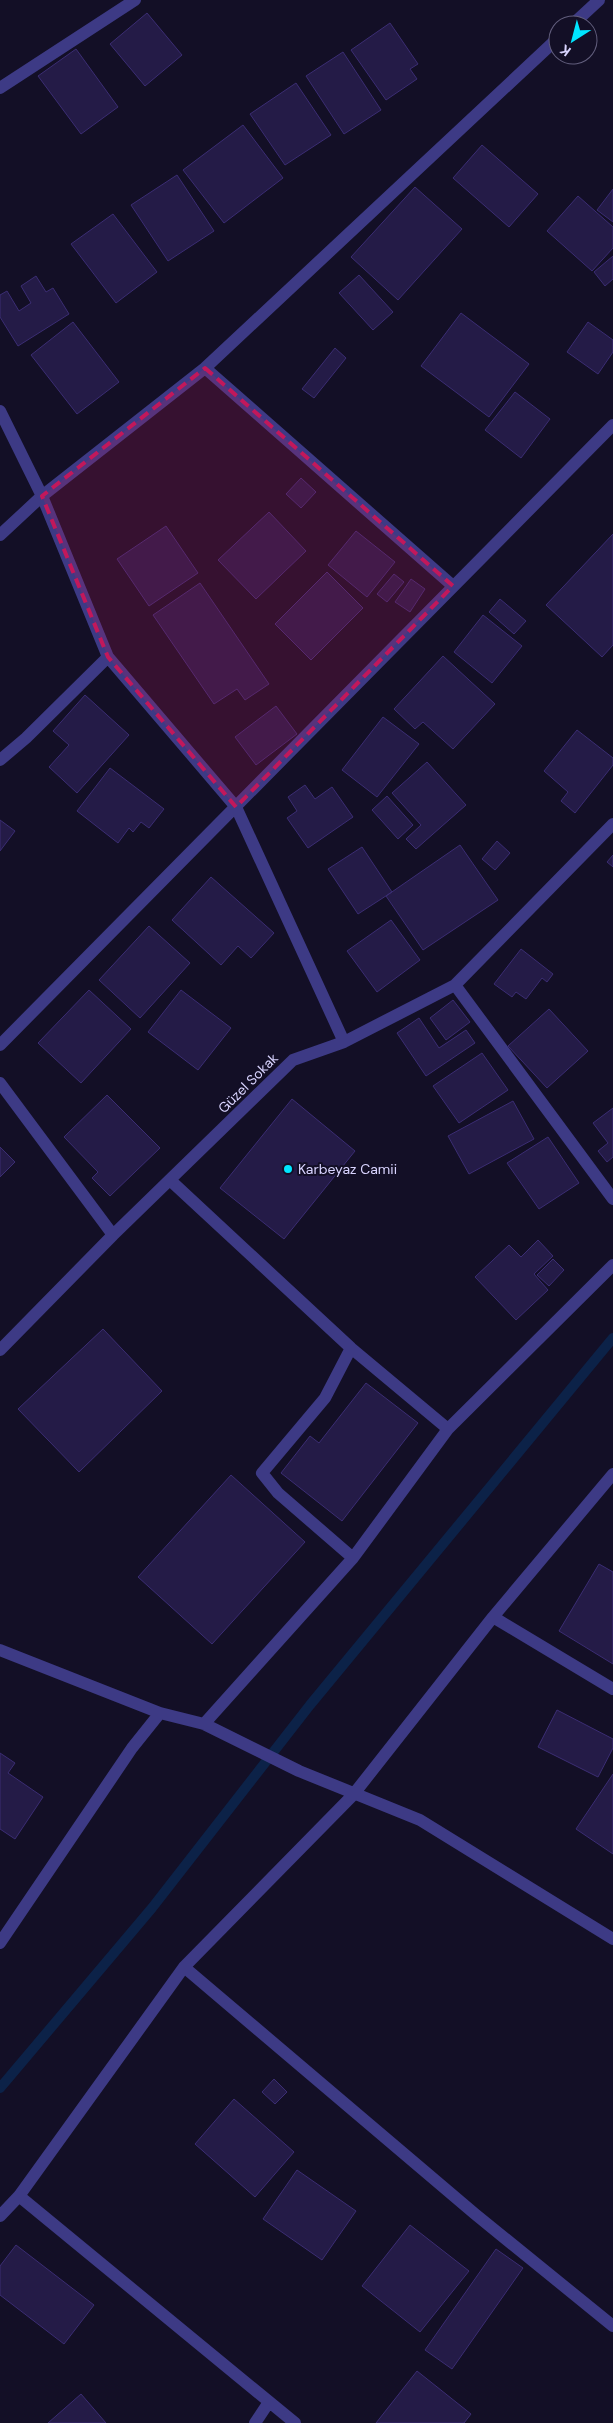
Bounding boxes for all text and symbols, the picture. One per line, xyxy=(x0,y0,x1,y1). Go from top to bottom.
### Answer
north arrow xyxy=(548,15,598,65)
text: K xyxy=(556,41,574,60)
street label: Güzel Sokak xyxy=(214,1049,282,1117)
place label: Karbeyaz Camii xyxy=(298,1160,397,1178)
marker: Karbeyaz Camii xyxy=(282,1163,294,1175)

